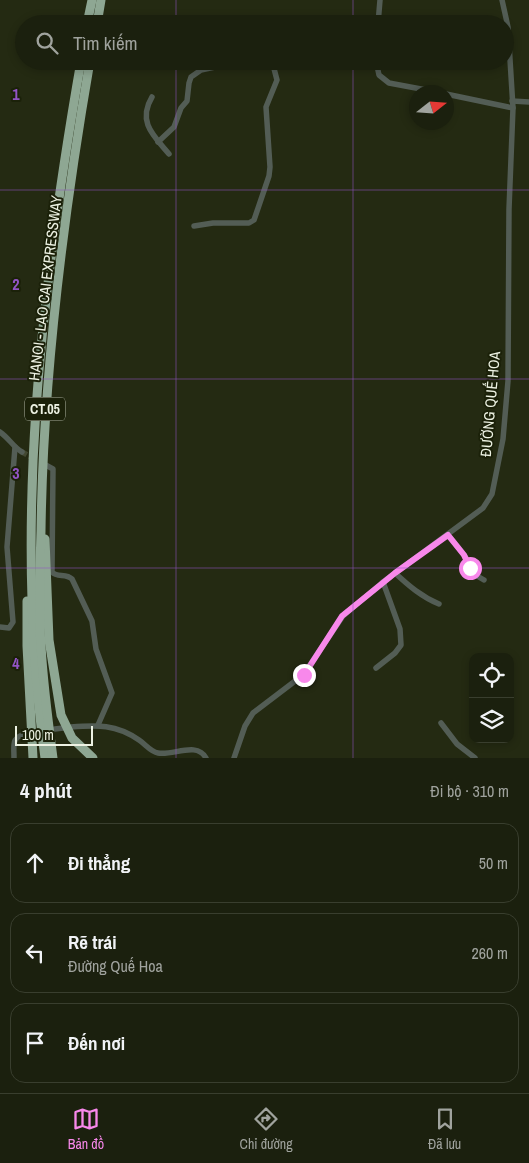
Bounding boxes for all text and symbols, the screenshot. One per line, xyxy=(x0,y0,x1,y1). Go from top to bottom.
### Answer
search box xyxy=(15,15,514,70)
icon: search xyxy=(33,29,61,57)
text: Tìm kiếm xyxy=(73,30,138,56)
text: 1 xyxy=(12,83,20,105)
north arrow xyxy=(409,85,454,130)
street label: HANOI - LAO CAI EXPRESSWAY xyxy=(23,193,67,382)
text: 2 xyxy=(12,273,20,295)
street label: ĐƯỜNG QUẾ HOA xyxy=(475,350,505,458)
road number: CT.05 xyxy=(25,398,65,420)
text: 3 xyxy=(12,462,20,484)
route start xyxy=(459,557,482,580)
text: 4 xyxy=(12,652,20,674)
map controls xyxy=(469,653,514,743)
button: locate xyxy=(469,653,514,698)
route end xyxy=(293,664,316,687)
button: layers xyxy=(469,698,514,743)
scale bar xyxy=(15,723,92,746)
text: 100 m xyxy=(22,726,54,744)
text: 4 phút xyxy=(20,776,72,805)
text: Đi bộ · 310 m xyxy=(430,780,509,802)
icon: ahead xyxy=(21,849,49,877)
text: Đi thẳng xyxy=(68,850,130,876)
text: 50 m xyxy=(479,852,508,874)
text: Rẽ trái xyxy=(68,929,117,955)
icon: left xyxy=(21,939,49,967)
text: 260 m xyxy=(472,942,508,964)
text: Đường Quế Hoa xyxy=(68,955,163,977)
icon: arrive xyxy=(21,1029,49,1057)
text: Đến nơi xyxy=(68,1030,125,1056)
tab: Bản đồ xyxy=(68,1105,104,1153)
tab: Chỉ đường xyxy=(240,1105,293,1153)
tab: Đã lưu xyxy=(428,1105,461,1153)

